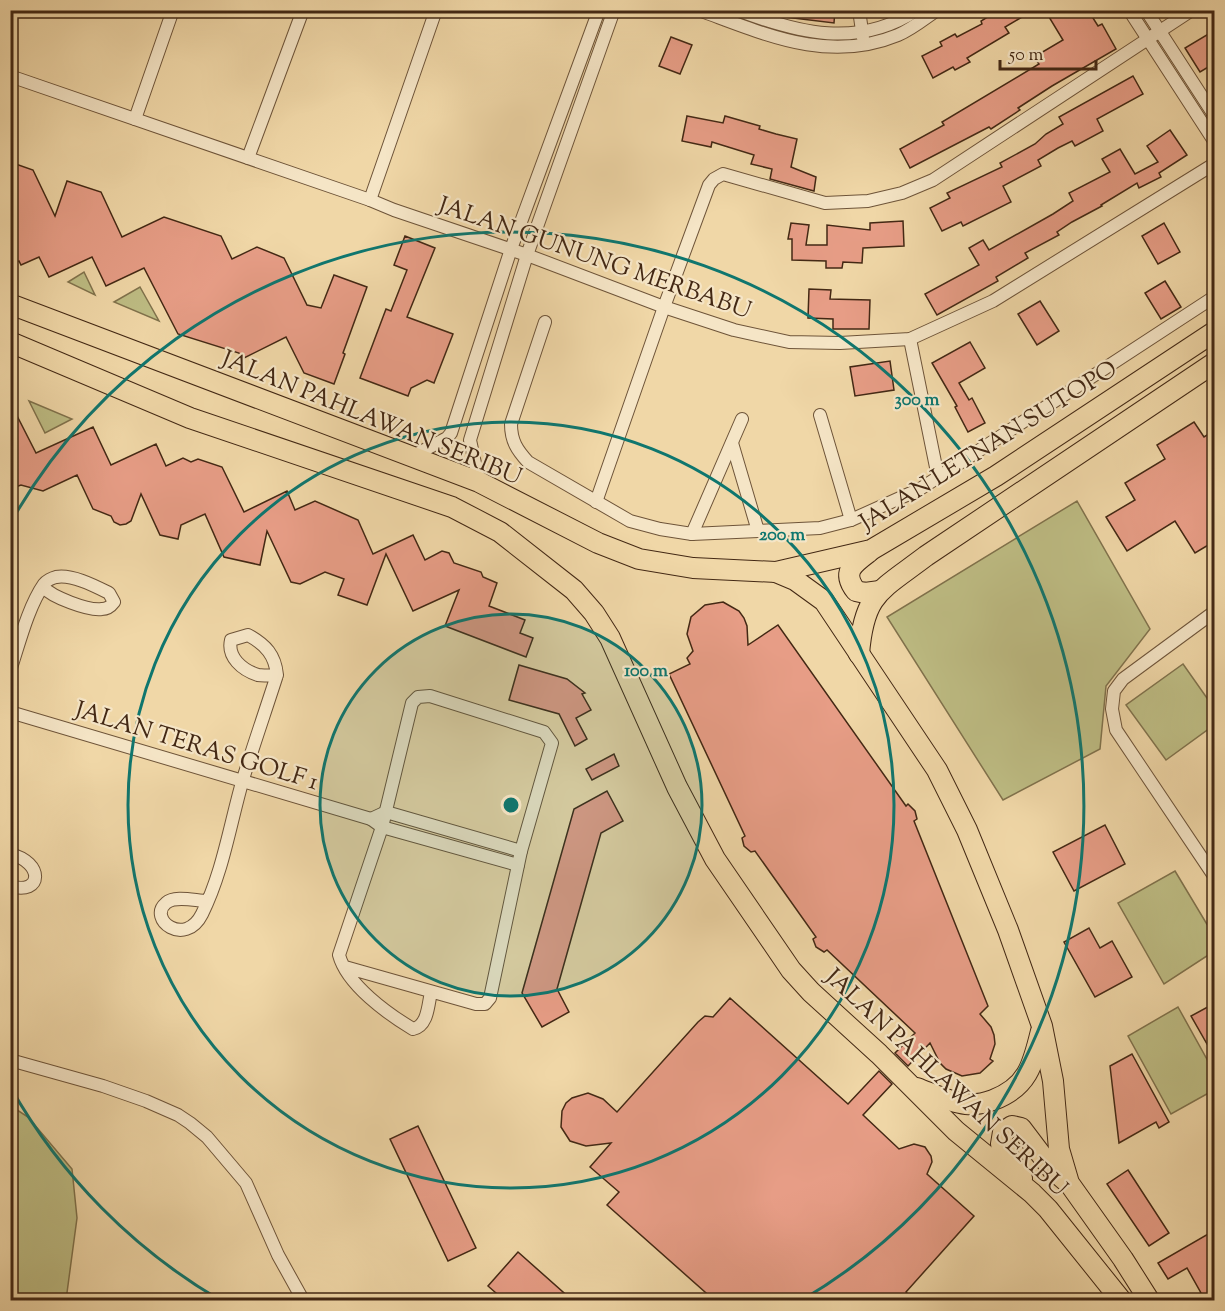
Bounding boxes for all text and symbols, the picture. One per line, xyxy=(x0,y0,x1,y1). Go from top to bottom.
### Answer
scale bar xyxy=(1000,33,1096,71)
text: 50 m xyxy=(1008,43,1044,69)
street label: JALAN GUNUNG MERBABU xyxy=(431,189,756,329)
street label: JALAN PAHLAWAN SERIBU xyxy=(214,342,527,495)
street label: JALAN LETNAN SUTOPO xyxy=(852,353,1125,541)
text: 300 m xyxy=(895,388,940,414)
text: 200 m xyxy=(759,523,805,549)
text: 100 m xyxy=(624,659,668,685)
street label: JALAN TERAS GOLF 1 xyxy=(69,693,322,800)
centre of rings xyxy=(501,795,521,815)
street label: JALAN PAHLAWAN SERIBU xyxy=(815,960,1075,1206)

